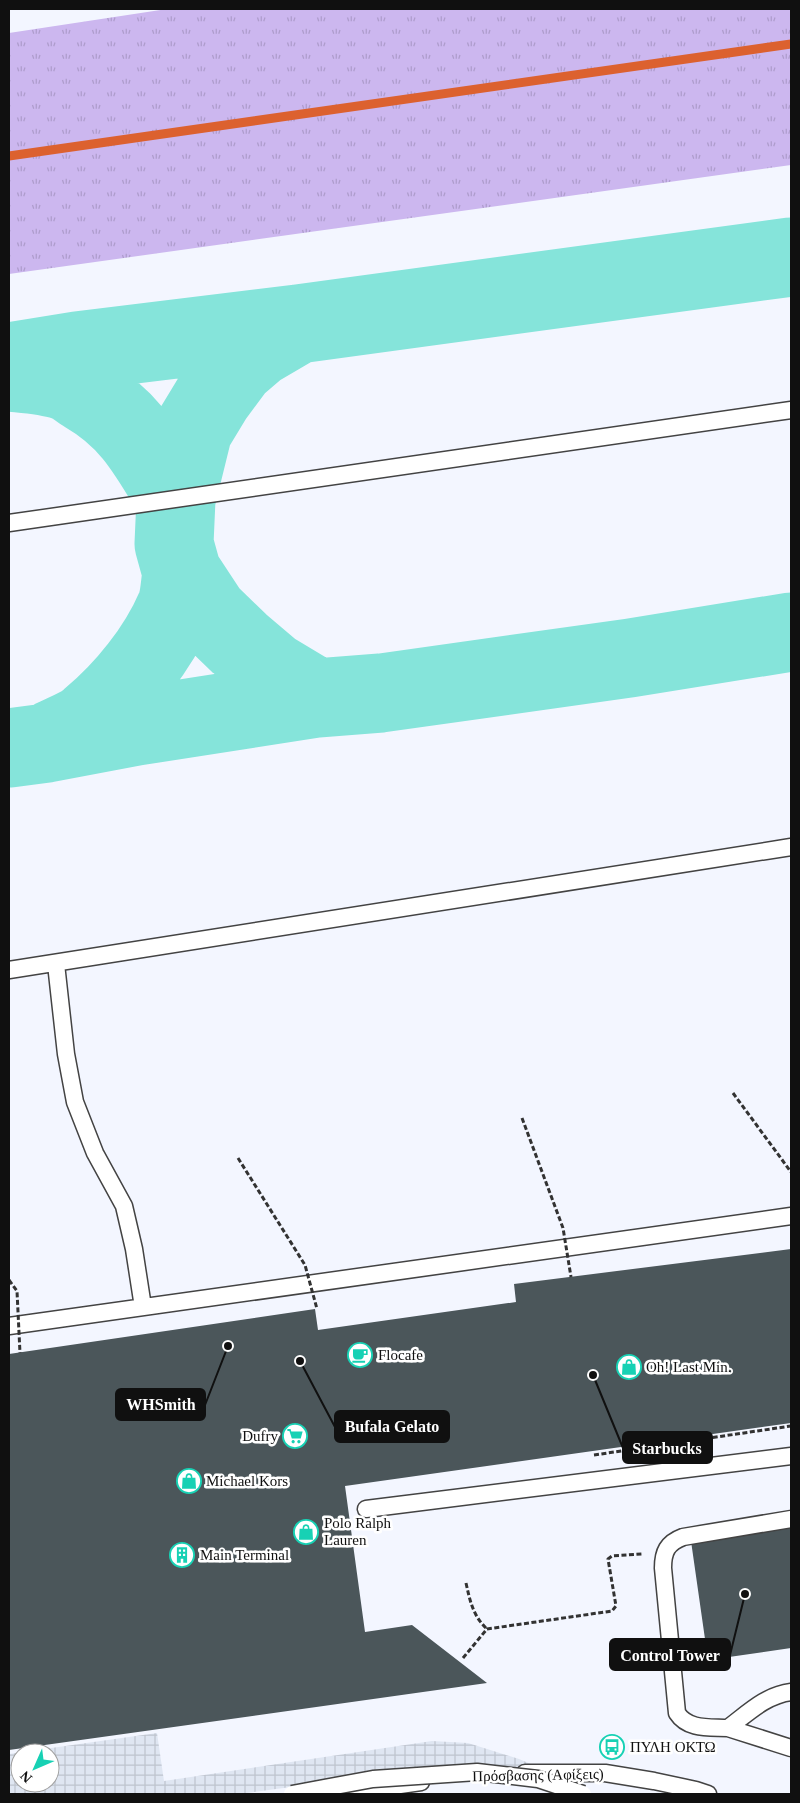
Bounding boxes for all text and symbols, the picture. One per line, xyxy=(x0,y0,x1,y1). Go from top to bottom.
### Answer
cafe icon: Flocafe xyxy=(347,1342,373,1368)
place label: Flocafe xyxy=(378,1347,423,1363)
shop icon: Oh! Last Min. xyxy=(616,1354,642,1380)
place label: Oh! Last Min. xyxy=(646,1359,731,1375)
callout: WHSmith xyxy=(116,1389,205,1420)
text: WHSmith xyxy=(126,1396,196,1413)
callout: Bufala Gelato xyxy=(335,1411,449,1442)
text: Bufala Gelato xyxy=(345,1418,439,1435)
supermarket icon: Dufry xyxy=(282,1423,308,1449)
place label: Dufry xyxy=(242,1428,278,1444)
callout: Starbucks xyxy=(623,1432,712,1463)
text: Starbucks xyxy=(632,1440,702,1457)
shop icon: Michael Kors xyxy=(176,1468,202,1494)
place label: Michael Kors xyxy=(206,1473,288,1489)
place label: Polo Ralph Lauren xyxy=(324,1515,392,1548)
shop icon: Polo Ralph Lauren xyxy=(293,1519,319,1545)
building icon: Main Terminal xyxy=(169,1542,195,1568)
place label: Main Terminal xyxy=(200,1547,289,1563)
callout: Control Tower xyxy=(610,1639,730,1670)
text: Control Tower xyxy=(620,1647,720,1664)
bus stop icon: ΠΥΛΗ ΟΚΤΩ xyxy=(599,1734,625,1760)
place label: ΠΥΛΗ ΟΚΤΩ xyxy=(630,1739,716,1755)
north arrow xyxy=(10,1743,60,1793)
street label: Πρόσβασης (Αφίξεις) xyxy=(472,1766,604,1785)
text: N xyxy=(17,1768,35,1786)

